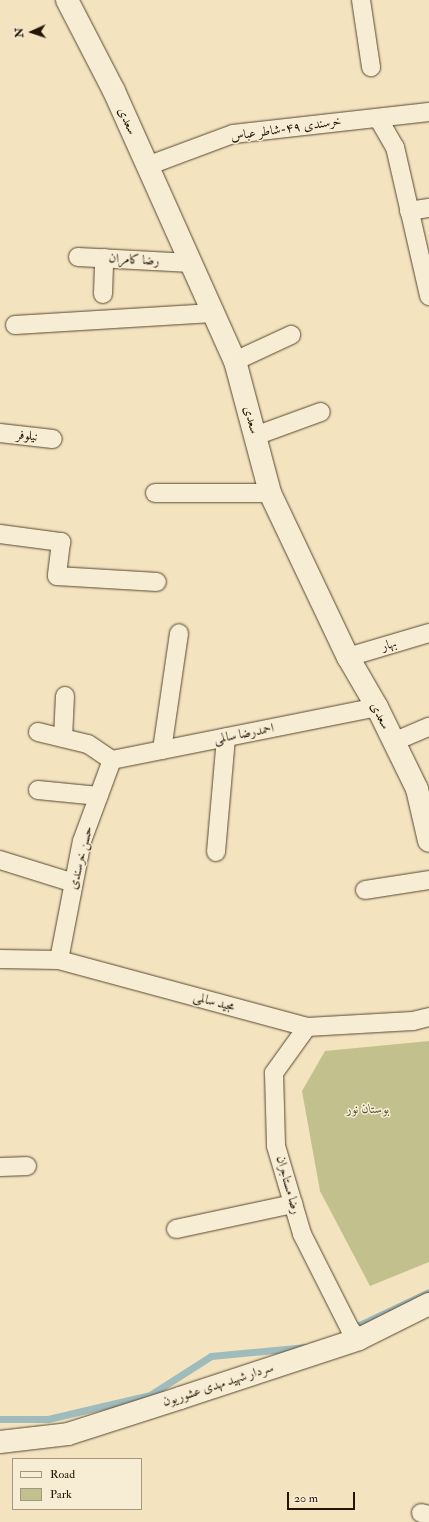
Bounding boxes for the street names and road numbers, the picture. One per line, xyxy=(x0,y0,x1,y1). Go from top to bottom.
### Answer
street label: سعدی xyxy=(114,105,140,137)
street label: خرسندی ۴۹-شاطر عباس xyxy=(230,114,342,144)
street label: رضا کامران xyxy=(108,251,160,269)
street label: سعدی xyxy=(240,404,262,436)
street label: نیلوفر xyxy=(15,427,39,445)
street label: بهار xyxy=(380,635,398,655)
street label: سعدی xyxy=(367,700,393,732)
street label: احمدرضا سالمی xyxy=(213,721,275,747)
street label: حسن خرسندی xyxy=(66,825,96,891)
street label: مجید سالمی xyxy=(191,989,237,1015)
street label: رضا مستاجران xyxy=(272,1154,304,1216)
street label: سردار شهید مهدی عشوریون xyxy=(161,1360,275,1410)

